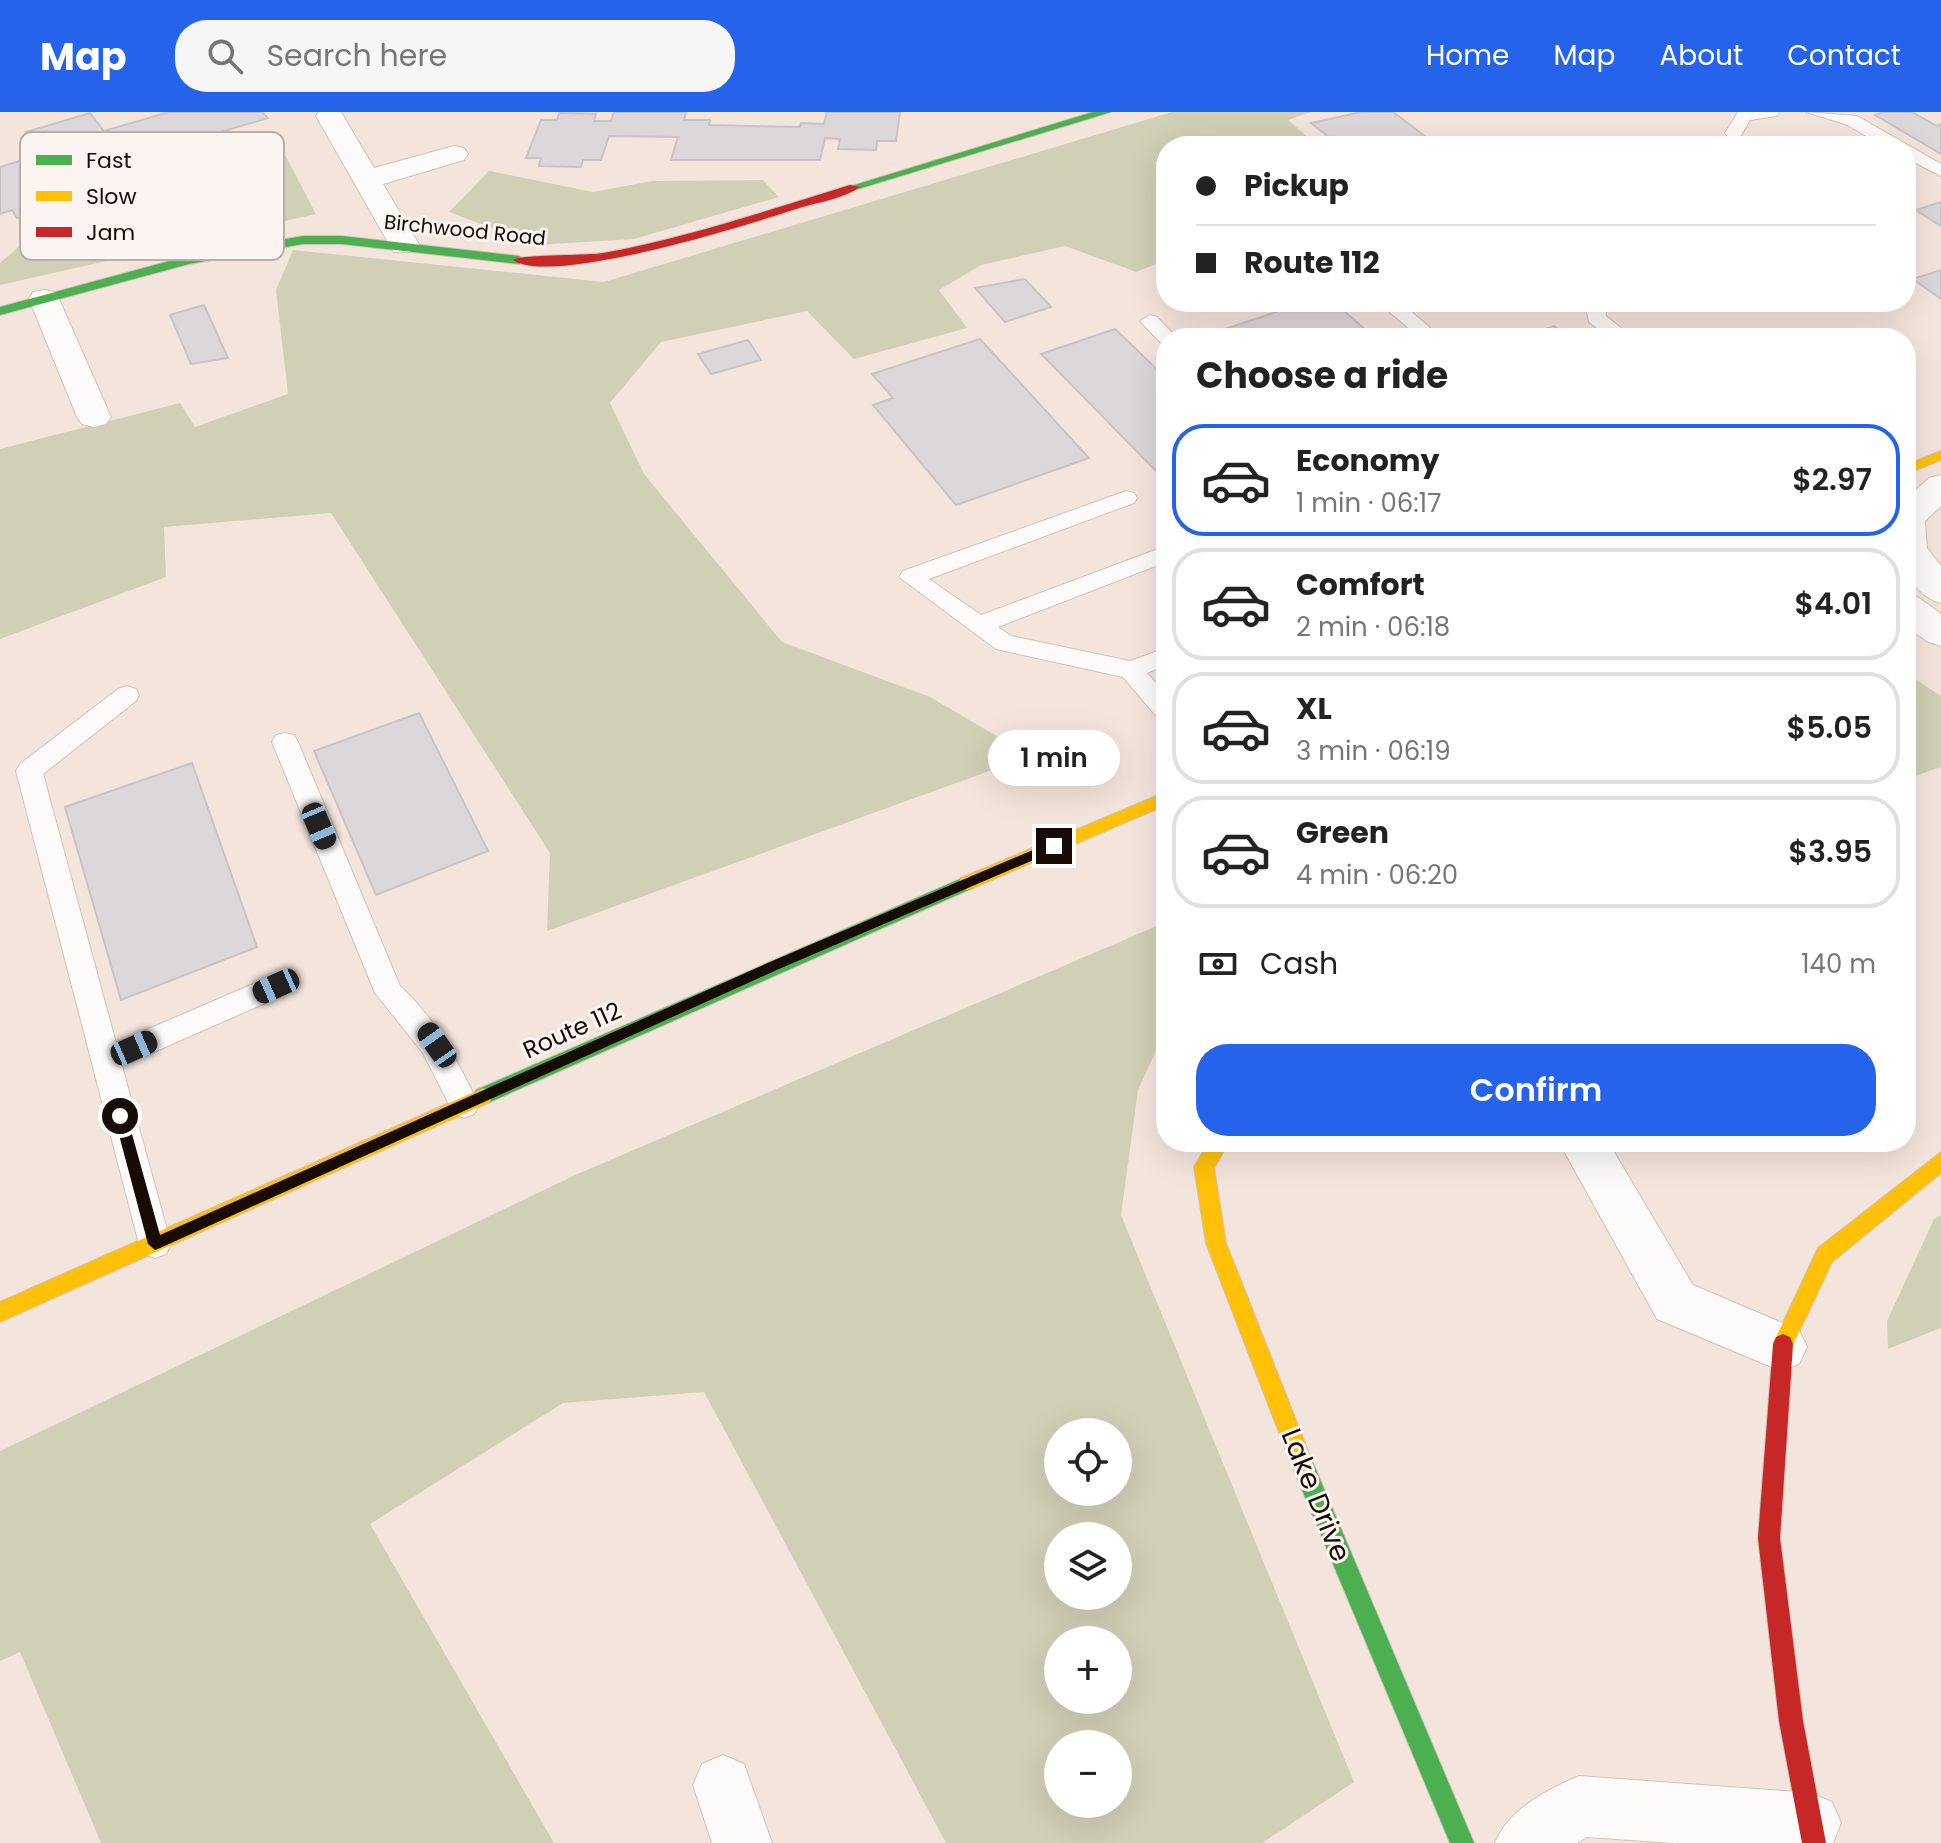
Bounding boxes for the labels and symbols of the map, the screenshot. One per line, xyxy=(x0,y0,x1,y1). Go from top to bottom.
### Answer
legend xyxy=(20,132,284,260)
text: Fast xyxy=(86,145,131,176)
text: Slow xyxy=(86,181,136,212)
street label: Birchwood Road xyxy=(383,208,547,252)
text: Jam xyxy=(86,217,135,248)
callout: 1 min xyxy=(988,730,1120,786)
car xyxy=(299,799,339,853)
route end xyxy=(1036,828,1072,864)
car xyxy=(249,965,303,1007)
street label: Route 112 xyxy=(518,994,626,1066)
car xyxy=(413,1018,461,1072)
car xyxy=(107,1027,161,1069)
route start xyxy=(102,1098,138,1134)
street label: Lake Drive xyxy=(1272,1423,1360,1567)

